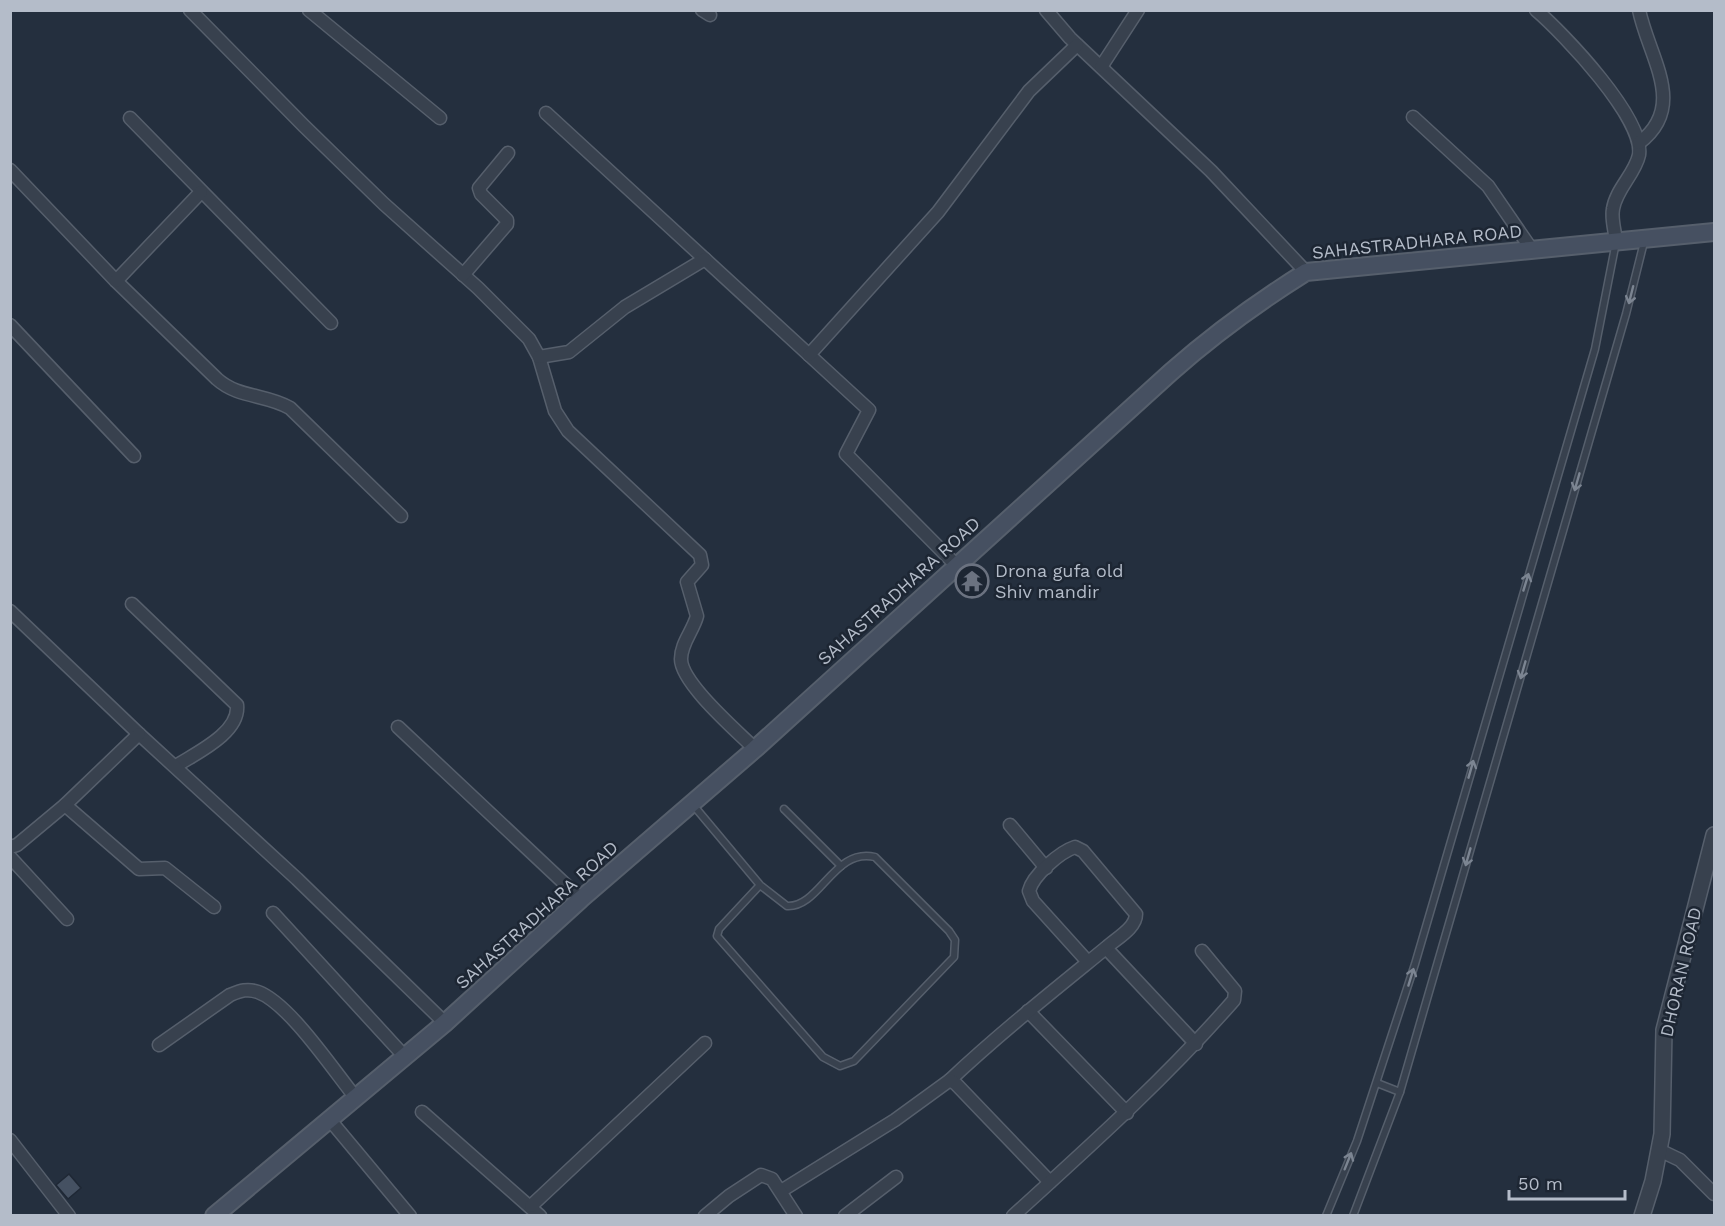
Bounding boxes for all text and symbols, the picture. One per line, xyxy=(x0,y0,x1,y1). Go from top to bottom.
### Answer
street label: SAHASTRADHARA ROAD xyxy=(1311,220,1523,263)
one-way arrow xyxy=(1624,285,1636,304)
one-way arrow xyxy=(1571,472,1582,491)
street label: SAHASTRADHARA ROAD xyxy=(813,512,984,669)
place label: Drona gufa old Shiv mandir xyxy=(995,560,1124,602)
temple icon: Drona gufa old Shiv mandir xyxy=(954,563,990,599)
one-way arrow xyxy=(1521,573,1532,592)
one-way arrow xyxy=(1517,660,1528,679)
one-way arrow xyxy=(1466,760,1477,779)
street label: SAHASTRADHARA ROAD xyxy=(451,836,622,993)
one-way arrow xyxy=(1462,847,1474,866)
street label: DHORAN ROAD xyxy=(1655,905,1706,1039)
one-way arrow xyxy=(1406,968,1417,987)
one-way arrow xyxy=(1343,1153,1354,1171)
scale bar xyxy=(1509,1163,1624,1201)
text: 50 m xyxy=(1518,1173,1563,1194)

